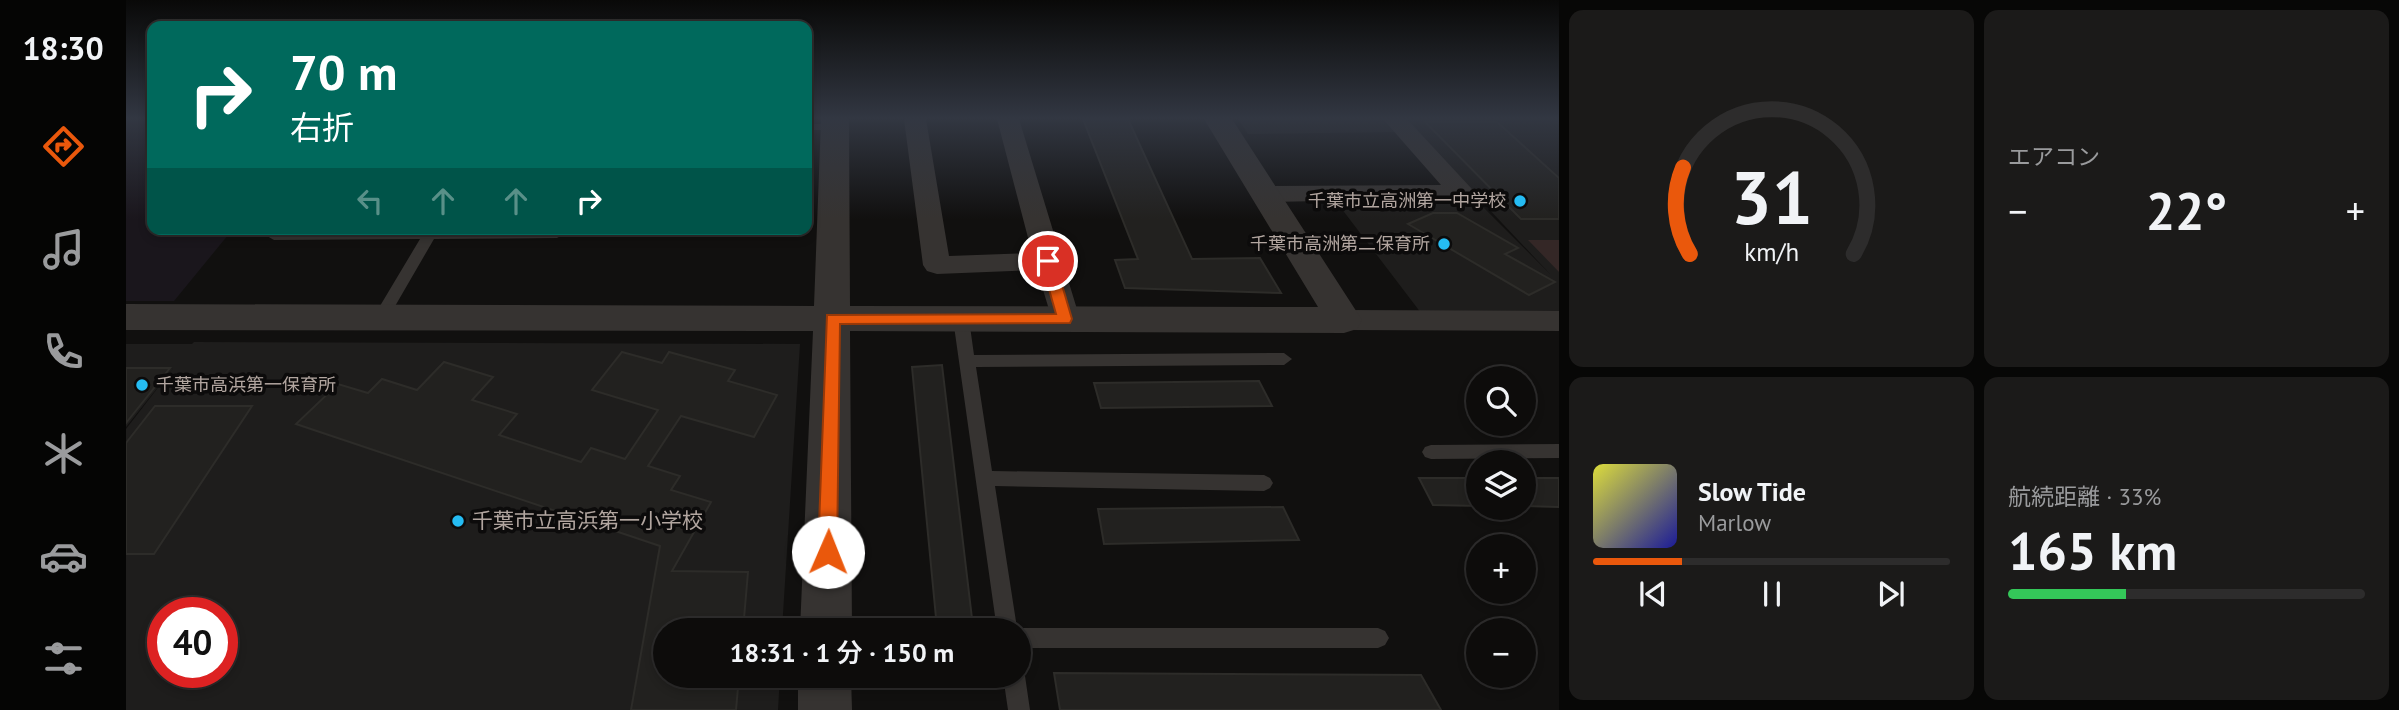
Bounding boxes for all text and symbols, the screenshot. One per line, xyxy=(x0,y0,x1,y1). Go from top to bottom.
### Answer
text: 18:30 xyxy=(22,27,104,69)
text: 70 m xyxy=(290,40,397,104)
icon: right xyxy=(175,49,266,140)
text: 右折 xyxy=(290,106,354,148)
icon: directions xyxy=(39,122,88,171)
text: エアコン xyxy=(2008,142,2100,171)
text: 31 xyxy=(1730,151,1813,245)
text: 22° xyxy=(2146,177,2227,244)
icon: left xyxy=(351,182,389,220)
icon: ahead xyxy=(424,182,462,220)
icon: ahead xyxy=(497,182,535,220)
icon: right xyxy=(570,182,608,220)
text: − xyxy=(2008,186,2027,235)
text: + xyxy=(2346,186,2365,235)
place label: 千葉市立高洲第一中学校 xyxy=(1308,189,1506,212)
marker: 千葉市立高洲第一中学校 xyxy=(1512,193,1528,209)
icon: music xyxy=(39,225,88,274)
pin xyxy=(1018,231,1078,291)
place label: 千葉市高洲第二保育所 xyxy=(1250,232,1430,255)
marker: 千葉市高洲第二保育所 xyxy=(1436,236,1452,252)
text: km/h xyxy=(1744,236,1799,268)
icon: arrive xyxy=(1029,242,1067,280)
icon: phone xyxy=(39,327,88,376)
map controls xyxy=(1466,366,1536,688)
button: search xyxy=(1466,366,1536,436)
place label: 千葉市高浜第一保育所 xyxy=(156,373,336,396)
marker: 千葉市高浜第一保育所 xyxy=(134,377,150,393)
icon: climate xyxy=(39,429,88,478)
button: layers xyxy=(1466,450,1536,520)
text: Slow Tide xyxy=(1698,475,1806,508)
text: 航続距離 · 33% xyxy=(2008,482,2161,511)
place label: 千葉市立高浜第一小学校 xyxy=(472,507,703,534)
text: Marlow xyxy=(1698,508,1771,537)
marker: 千葉市立高浜第一小学校 xyxy=(450,513,466,529)
position arrow xyxy=(791,515,865,589)
text: 165 km xyxy=(2008,517,2177,584)
icon: car xyxy=(39,532,88,581)
button: + xyxy=(1466,534,1536,604)
icon: previous xyxy=(1634,575,1672,613)
icon: pause xyxy=(1753,575,1791,613)
icon: next xyxy=(1872,575,1910,613)
speed limit sign: 40 xyxy=(147,597,238,688)
button: − xyxy=(1466,618,1536,688)
icon: filters xyxy=(39,634,88,683)
text: 18:31 · 1 分 · 150 m xyxy=(730,636,954,669)

